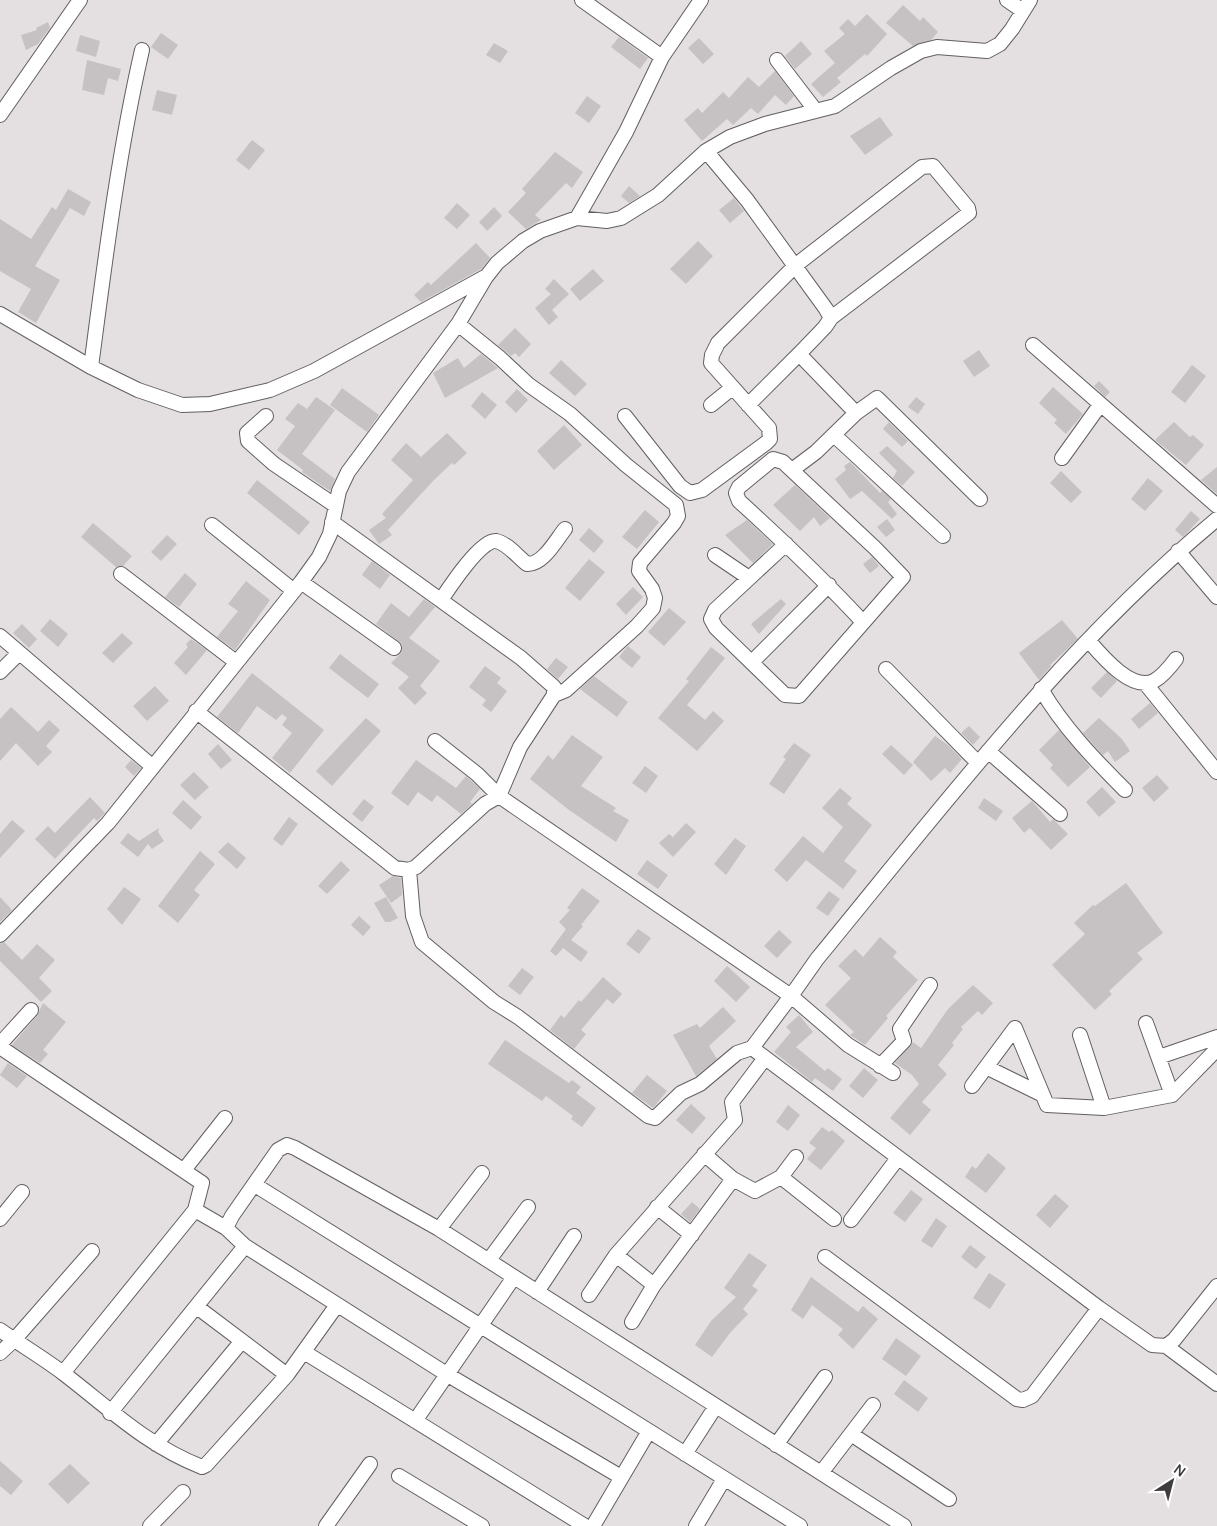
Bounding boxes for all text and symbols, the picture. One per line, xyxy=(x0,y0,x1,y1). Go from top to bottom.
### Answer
north arrow xyxy=(1147,1456,1197,1506)
text: N xyxy=(1170,1459,1190,1481)

